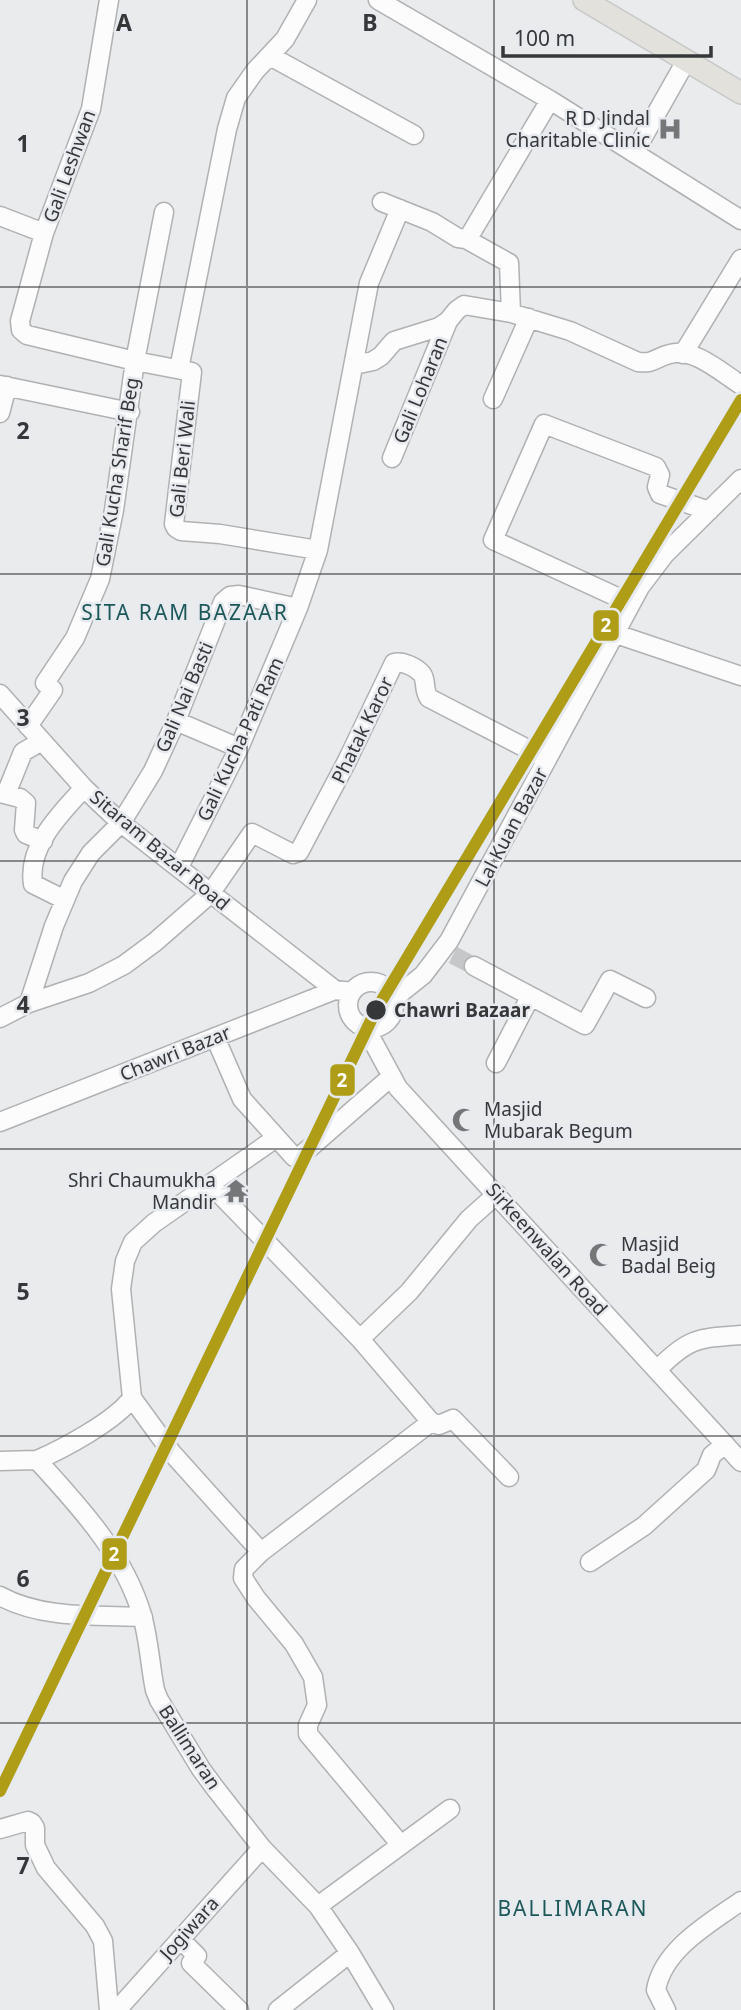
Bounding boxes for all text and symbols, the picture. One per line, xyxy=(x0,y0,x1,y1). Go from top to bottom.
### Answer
text: A xyxy=(116,6,132,38)
text: B xyxy=(362,6,378,38)
scale bar xyxy=(503,14,711,58)
text: 100 m xyxy=(514,24,575,52)
place label: R D Jindal Charitable Clinic xyxy=(506,105,650,153)
street label: Gali Leshwan xyxy=(37,106,101,226)
hospital icon: R D Jindal Charitable Clinic xyxy=(656,115,684,143)
text: 1 xyxy=(16,127,30,159)
street label: Gali Loharan xyxy=(387,333,453,447)
street label: Gali Kucha Sharif Beg xyxy=(89,376,145,568)
street label: Gali Beri Wali xyxy=(163,399,201,519)
text: 2 xyxy=(16,414,30,446)
district label: SITA RAM BAZAAR xyxy=(81,598,289,626)
line badge: 2 xyxy=(592,609,620,642)
text: 2 xyxy=(601,612,612,638)
street label: Gali Nai Basti xyxy=(149,638,219,756)
street label: Gali Kucha Pati Ram xyxy=(191,653,289,825)
street label: Phatak Karor xyxy=(325,672,399,788)
text: 3 xyxy=(16,701,30,733)
street label: Lal Kuan Bazar xyxy=(469,763,553,891)
street label: Sitaram Bazar Road xyxy=(85,784,235,916)
text: 4 xyxy=(16,988,30,1020)
place label: Chawri Bazaar xyxy=(394,997,530,1023)
marker: Chawri Bazaar xyxy=(364,998,388,1022)
street label: Chawri Bazar xyxy=(116,1019,234,1087)
line badge: 2 xyxy=(329,1063,356,1097)
text: 2 xyxy=(337,1067,348,1093)
place label: Masjid Mubarak Begum xyxy=(484,1096,633,1144)
mosque icon: Masjid Mubarak Begum xyxy=(450,1106,478,1134)
place label: Shri Chaumukha Mandir xyxy=(68,1167,216,1215)
temple icon: Shri Chaumukha Mandir xyxy=(222,1177,250,1205)
street label: Sirkeenwalan Road xyxy=(480,1177,614,1321)
place label: Masjid Badal Beig xyxy=(621,1231,716,1279)
mosque icon: Masjid Badal Beig xyxy=(587,1241,615,1269)
text: 5 xyxy=(16,1275,30,1307)
line badge: 2 xyxy=(101,1537,128,1571)
text: 2 xyxy=(109,1541,120,1567)
text: 6 xyxy=(16,1562,30,1594)
street label: Ballimaran xyxy=(153,1700,227,1794)
text: 7 xyxy=(16,1849,30,1881)
street label: Jogiwara xyxy=(152,1891,224,1967)
district label: BALLIMARAN xyxy=(497,1894,649,1922)

